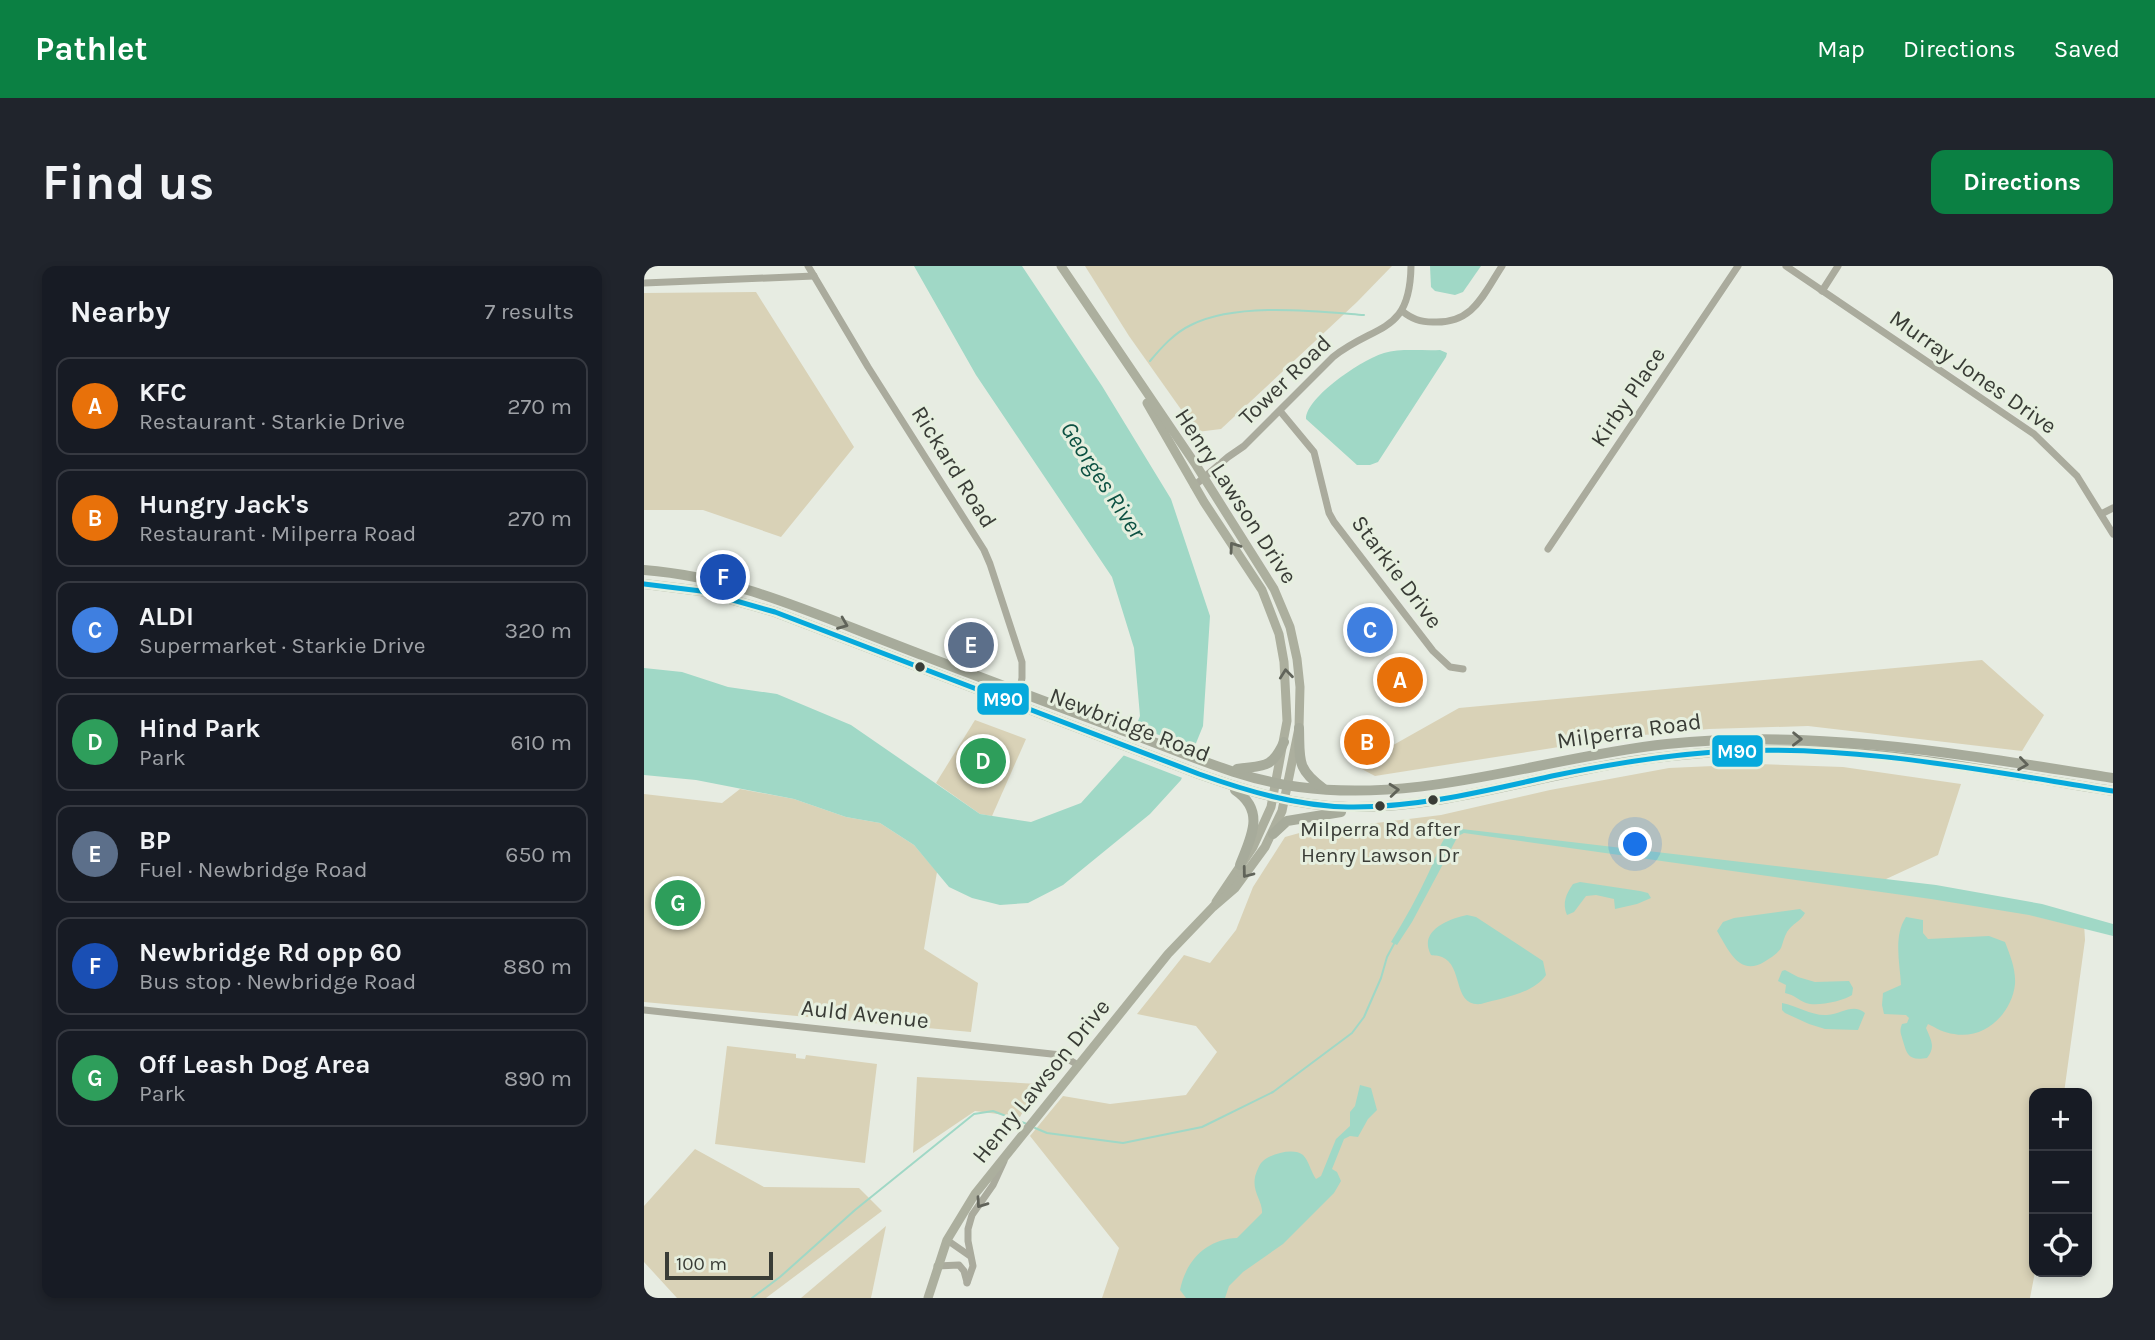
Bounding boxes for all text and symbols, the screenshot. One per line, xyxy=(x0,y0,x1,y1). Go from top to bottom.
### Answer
text: Pathlet xyxy=(35,30,148,68)
text: Map xyxy=(1817,35,1865,63)
text: Directions xyxy=(1903,35,2016,63)
text: Saved xyxy=(2054,35,2120,63)
button: Directions xyxy=(1931,150,2113,214)
text: Find us xyxy=(42,154,214,211)
text: Nearby xyxy=(70,294,170,330)
text: 7 results xyxy=(484,298,574,325)
street label: Murray Jones Drive xyxy=(1884,304,2062,440)
street label: Tower Road xyxy=(1233,329,1337,431)
street label: Kirby Place xyxy=(1585,342,1671,452)
text: KFC xyxy=(139,377,187,408)
text: A xyxy=(88,393,102,420)
text: 270 m xyxy=(507,393,572,420)
street label: Rickard Road xyxy=(906,401,1002,533)
street label: Henry Lawson Drive xyxy=(1169,403,1303,589)
text: Restaurant · Starkie Drive xyxy=(139,408,405,435)
water label: Georges River xyxy=(1055,416,1152,545)
text: Hungry Jack's xyxy=(139,489,309,520)
text: B xyxy=(88,505,102,532)
text: 270 m xyxy=(507,505,572,532)
street label: Starkie Drive xyxy=(1346,510,1448,634)
text: Restaurant · Milperra Road xyxy=(139,520,416,547)
one-way arrow xyxy=(1230,542,1243,555)
pin: F xyxy=(700,551,746,603)
text: ALDI xyxy=(139,601,194,632)
pin: C xyxy=(1347,604,1393,656)
one-way arrow xyxy=(836,616,848,630)
text: C xyxy=(88,617,102,644)
text: 320 m xyxy=(504,617,572,644)
pin: E xyxy=(948,619,994,671)
text: Supermarket · Starkie Drive xyxy=(139,632,426,659)
pin: A xyxy=(1377,654,1423,706)
unlabelled marker xyxy=(913,660,927,674)
one-way arrow xyxy=(1278,669,1293,680)
line badge: M90 xyxy=(976,682,1030,716)
street label: Newbridge Road xyxy=(1046,682,1214,768)
text: M90 xyxy=(983,689,1023,711)
street label: Milperra Road xyxy=(1555,707,1703,755)
text: Hind Park xyxy=(139,713,261,744)
pin: B xyxy=(1344,716,1390,768)
text: D xyxy=(87,729,103,756)
text: 610 m xyxy=(511,729,572,756)
one-way arrow xyxy=(1792,731,1802,747)
line badge: M90 xyxy=(1711,734,1764,768)
pin: D xyxy=(960,735,1006,787)
text: M90 xyxy=(1717,741,1757,763)
text: Park xyxy=(139,744,186,771)
one-way arrow xyxy=(2017,756,2028,771)
one-way arrow xyxy=(1389,783,1400,798)
unlabelled marker xyxy=(1426,793,1440,807)
marker: Milperra Rd after Henry Lawson Dr xyxy=(1373,799,1387,813)
place label: Milperra Rd after Henry Lawson Dr xyxy=(1300,817,1460,867)
text: BP xyxy=(139,825,171,856)
your location xyxy=(1618,827,1652,861)
text: E xyxy=(88,841,102,868)
text: 650 m xyxy=(505,841,572,868)
text: Fuel · Newbridge Road xyxy=(139,856,368,883)
one-way arrow xyxy=(1242,866,1255,878)
pin: G xyxy=(655,877,701,929)
text: Newbridge Rd opp 60 xyxy=(139,937,402,968)
text: F xyxy=(89,953,101,980)
text: 880 m xyxy=(503,953,572,980)
text: Bus stop · Newbridge Road xyxy=(139,968,416,995)
street label: Henry Lawson Drive xyxy=(967,993,1115,1169)
street label: Auld Avenue xyxy=(800,994,930,1034)
text: Off Leash Dog Area xyxy=(139,1049,371,1080)
text: G xyxy=(87,1065,103,1092)
text: 890 m xyxy=(504,1065,572,1092)
text: Park xyxy=(139,1080,186,1107)
map controls xyxy=(2029,1088,2092,1277)
button: + xyxy=(2029,1088,2092,1151)
button: − xyxy=(2029,1151,2092,1214)
one-way arrow xyxy=(977,1195,989,1208)
button: locate xyxy=(2029,1214,2092,1277)
scale bar xyxy=(665,1249,774,1281)
text: 100 m xyxy=(676,1253,727,1275)

